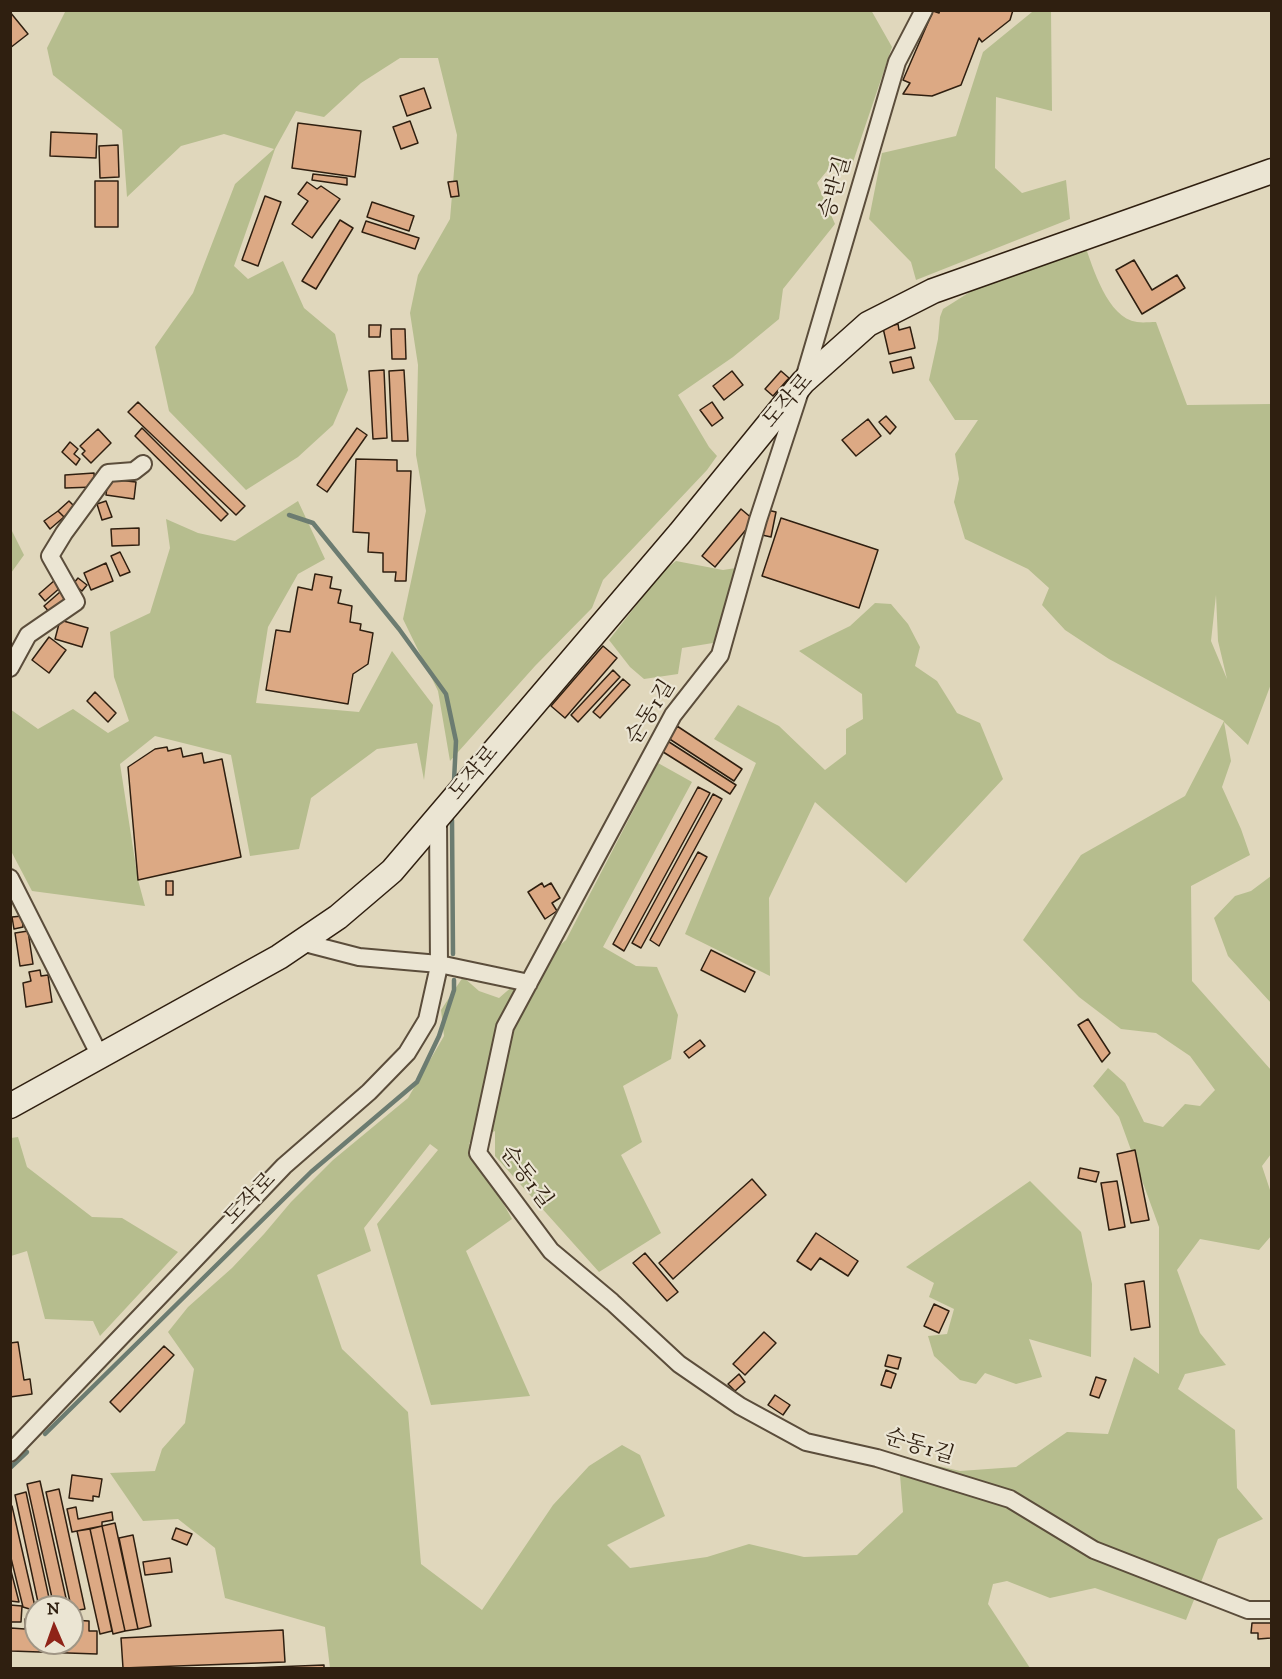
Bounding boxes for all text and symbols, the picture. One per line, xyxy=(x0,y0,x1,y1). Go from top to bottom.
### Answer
street label: 승반길 xyxy=(816,154,858,222)
street label: 도작로 xyxy=(758,369,820,435)
street label: 순동1길 xyxy=(622,676,682,750)
street label: 도작로 xyxy=(444,741,506,807)
street label: 순동1길 xyxy=(493,1141,557,1215)
street label: 도작로 xyxy=(219,1168,283,1232)
street label: 순동1길 xyxy=(881,1425,957,1471)
north arrow xyxy=(24,1595,84,1655)
text: N xyxy=(47,1599,60,1619)

